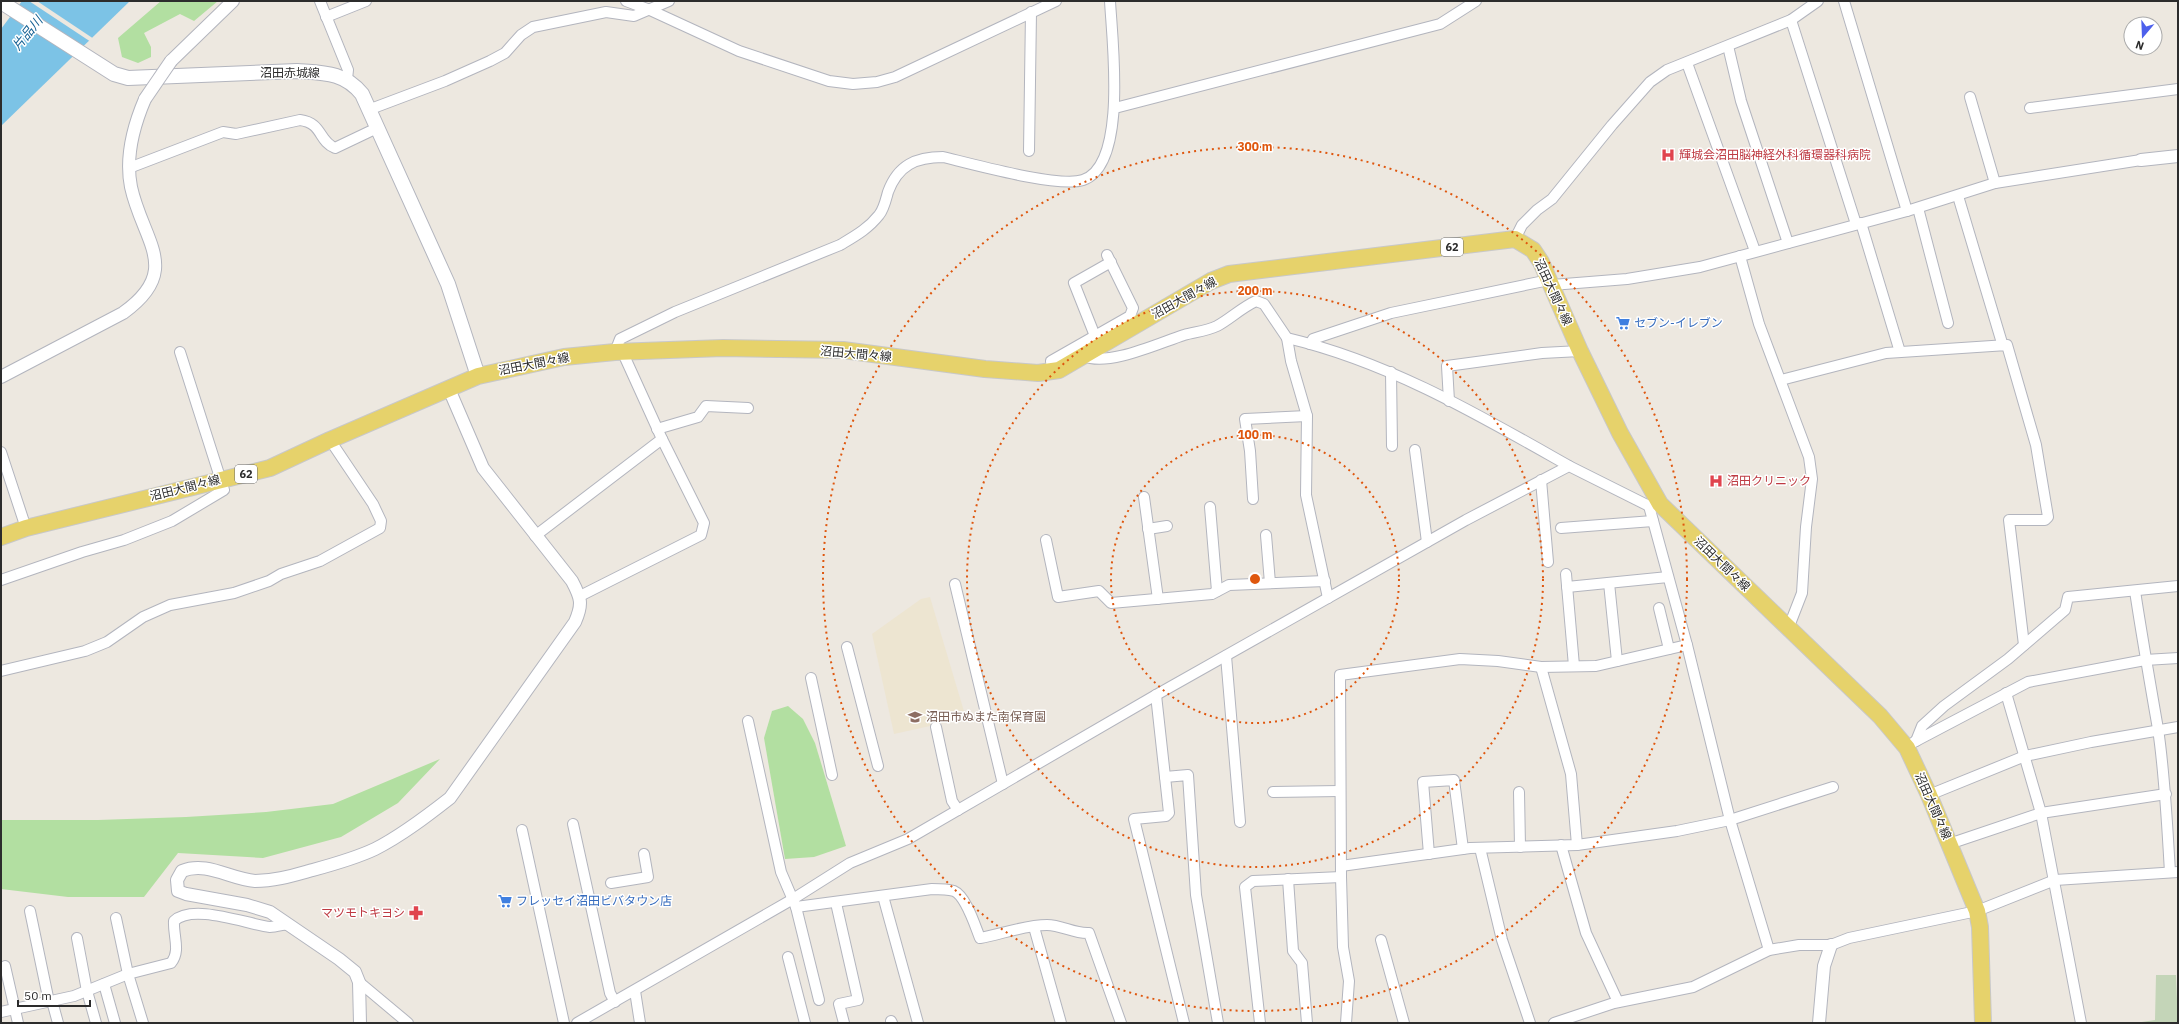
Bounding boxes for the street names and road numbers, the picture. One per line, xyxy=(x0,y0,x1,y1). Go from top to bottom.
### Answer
street label: 沼田赤城線 xyxy=(260,65,320,80)
road number: 62 xyxy=(1441,238,1463,256)
street label: 沼田大間々線 xyxy=(1531,256,1575,328)
street label: 沼田大間々線 xyxy=(1149,274,1219,322)
street label: 沼田大間々線 xyxy=(820,343,893,364)
street label: 沼田大間々線 xyxy=(497,349,571,378)
road number: 62 xyxy=(235,465,257,483)
street label: 沼田大間々線 xyxy=(148,472,222,504)
street label: 沼田大間々線 xyxy=(1691,533,1753,594)
street label: 沼田大間々線 xyxy=(1912,770,1955,842)

